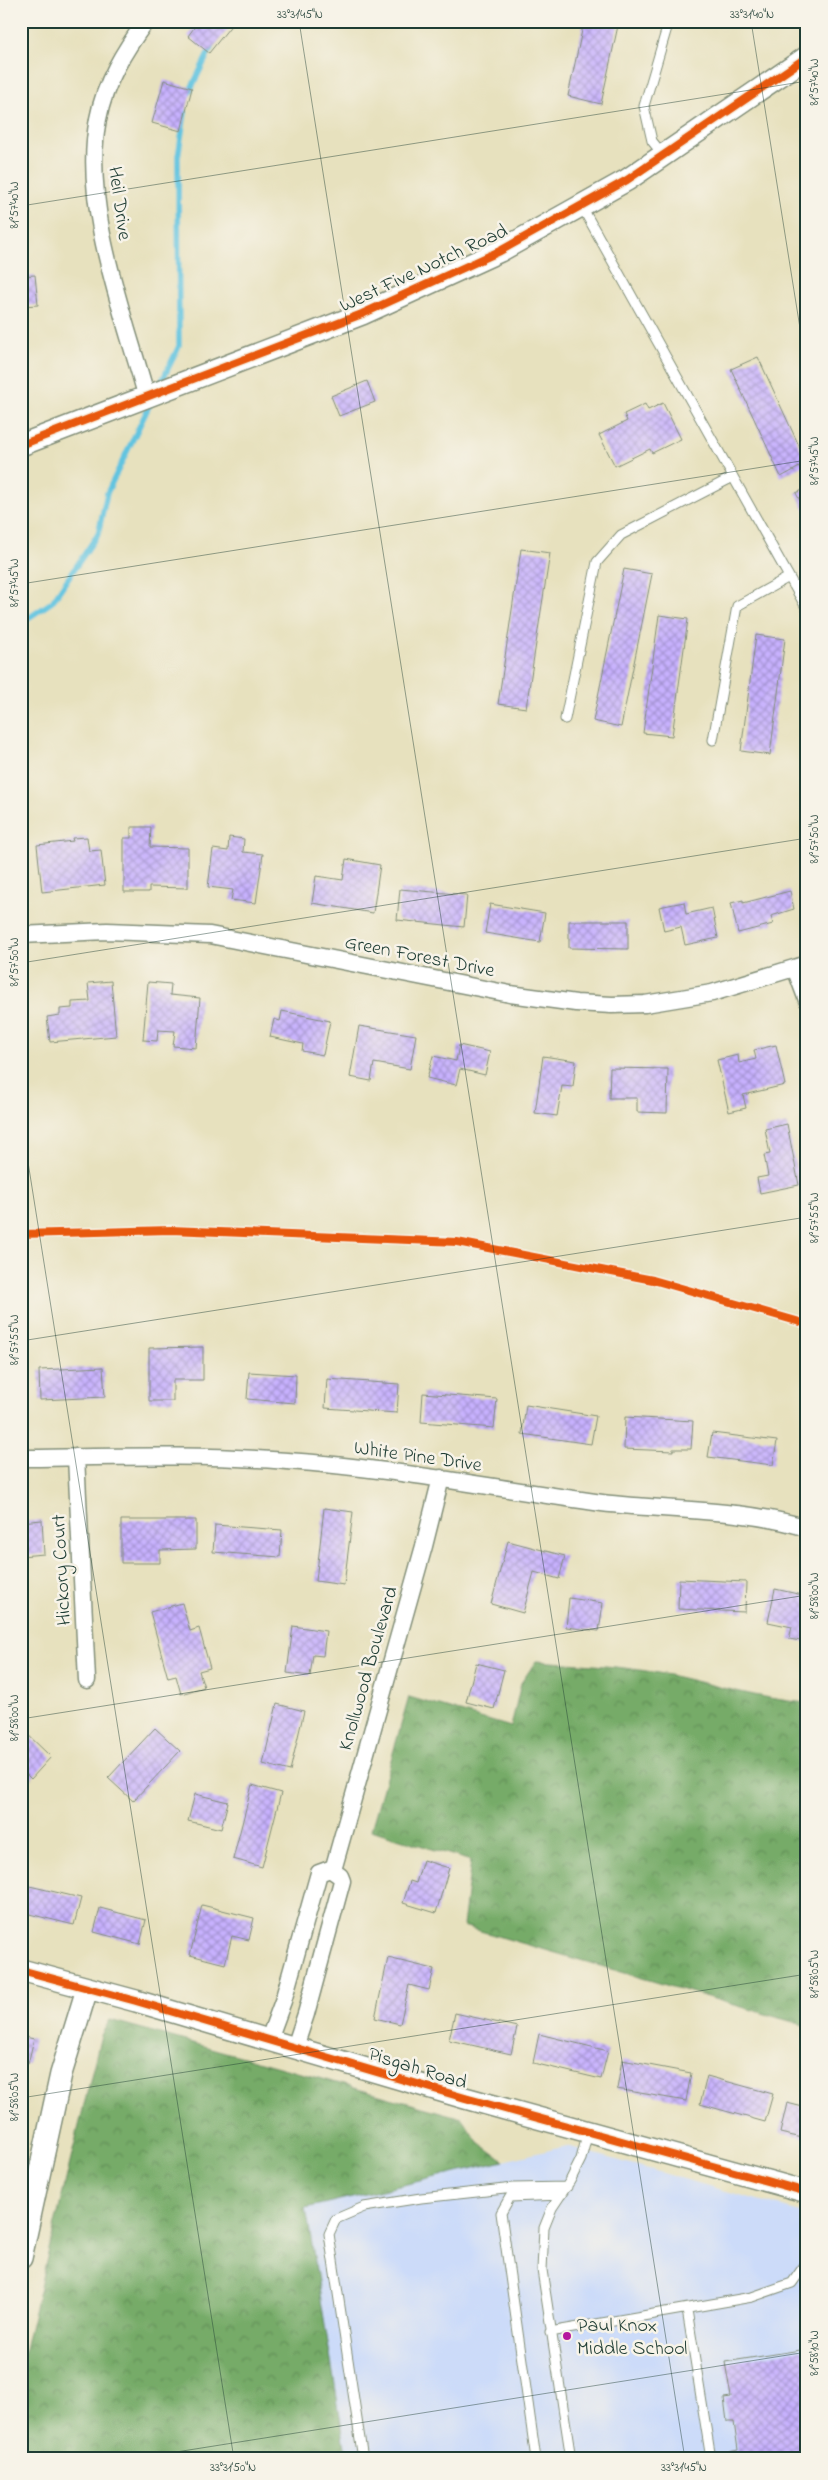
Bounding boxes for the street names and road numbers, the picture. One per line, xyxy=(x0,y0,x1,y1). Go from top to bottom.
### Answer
street label: Heil Drive xyxy=(99,165,138,242)
street label: West Five Notch Road xyxy=(335,218,513,321)
street label: Green Forest Drive xyxy=(342,929,497,986)
street label: White Pine Drive xyxy=(352,1434,484,1481)
street label: Hickory Court xyxy=(45,1513,80,1626)
street label: Knollwood Boulevard xyxy=(332,1583,407,1754)
street label: Pisgah Road xyxy=(364,2041,470,2099)

